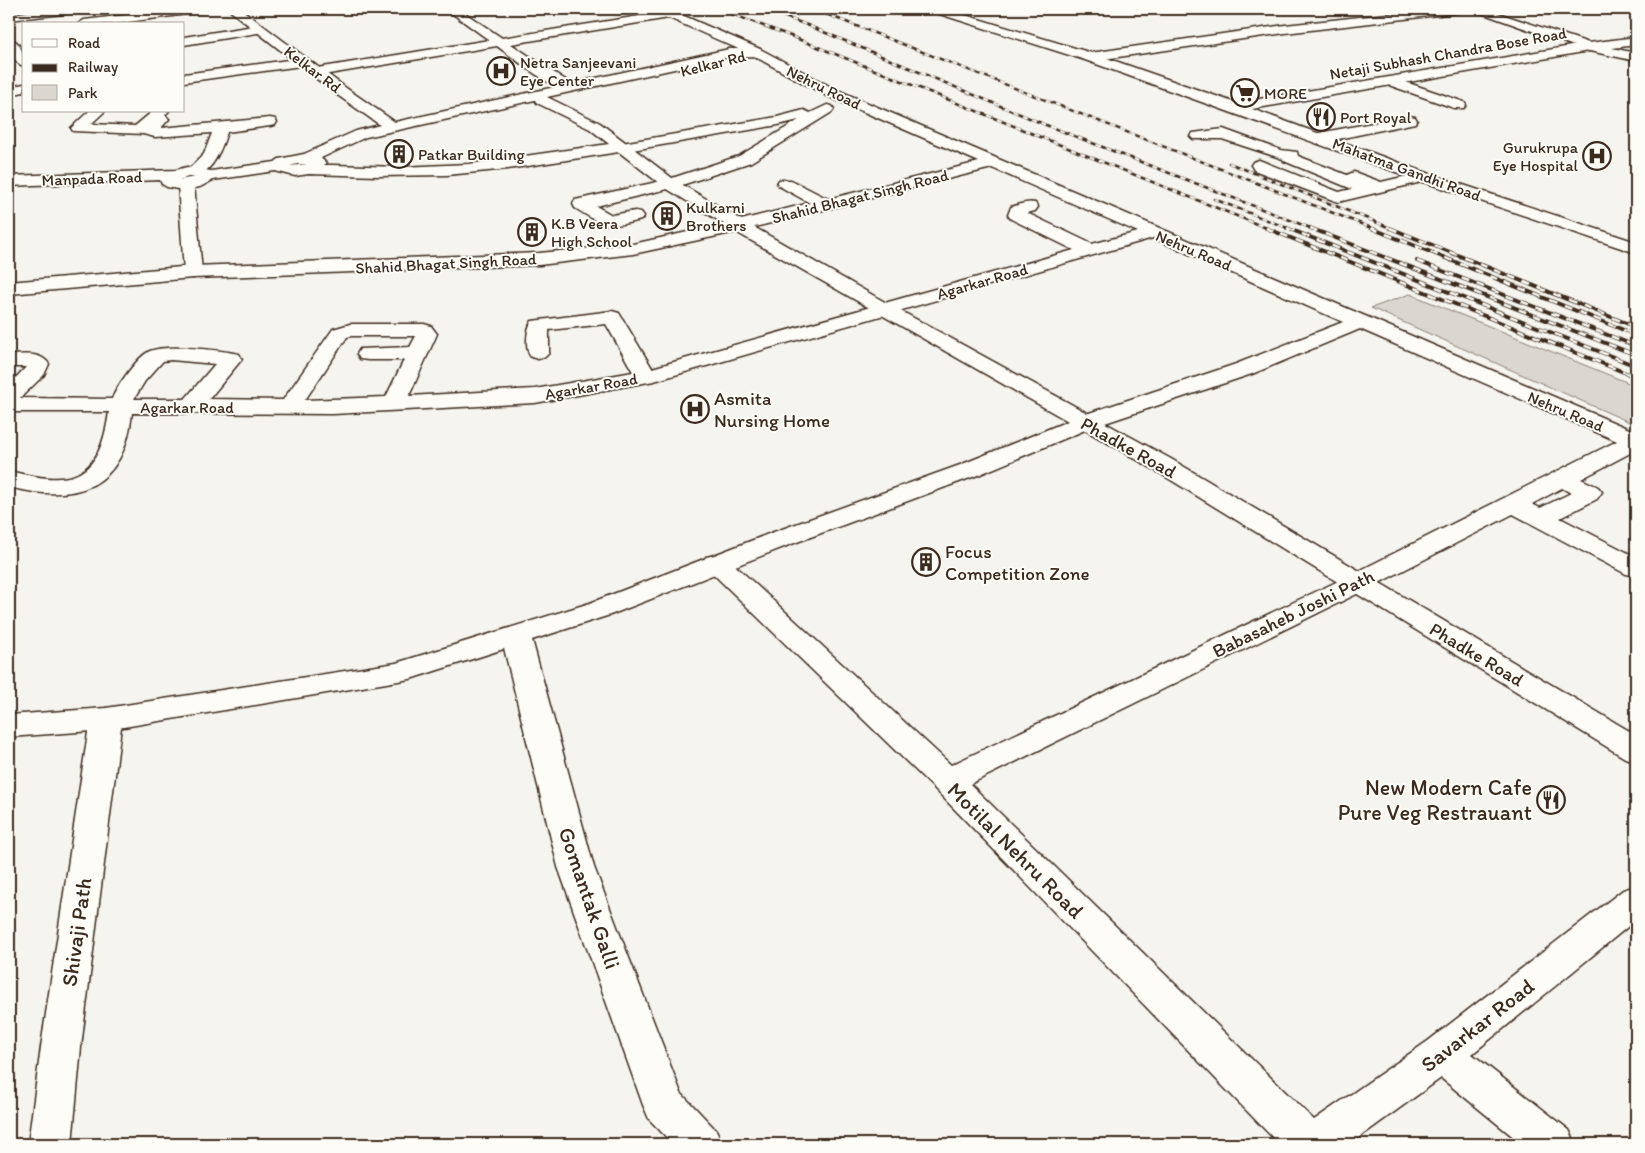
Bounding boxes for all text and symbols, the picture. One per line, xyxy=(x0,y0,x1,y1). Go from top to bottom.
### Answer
legend xyxy=(22,22,185,112)
street label: Netaji Subhash Chandra Bose Road xyxy=(1328,23,1568,84)
text: Road xyxy=(68,34,101,52)
street label: Kelkar Rd xyxy=(280,42,345,97)
street label: Kelkar Rd xyxy=(678,46,748,81)
place label: Netra Sanjeevani Eye Center xyxy=(520,53,636,90)
hospital icon: Netra Sanjeevani Eye Center xyxy=(486,56,516,86)
text: Railway xyxy=(68,58,118,76)
street label: Nehru Road xyxy=(783,61,864,114)
supermarket icon: MORE xyxy=(1230,78,1260,108)
text: Park xyxy=(68,84,98,102)
place label: MORE xyxy=(1264,84,1307,103)
restaurant icon: Port Royal xyxy=(1306,102,1336,132)
place label: Port Royal xyxy=(1340,108,1412,127)
street label: Mahatma Gandhi Road xyxy=(1330,134,1484,205)
place label: Gurukrupa Eye Hospital xyxy=(1493,138,1579,175)
building icon: Patkar Building xyxy=(384,139,414,169)
hospital icon: Gurukrupa Eye Hospital xyxy=(1582,141,1612,171)
place label: Patkar Building xyxy=(418,145,525,164)
street label: Shahid Bhagat Singh Road xyxy=(770,165,951,228)
street label: Manpada Road xyxy=(41,167,143,190)
place label: Kulkarni Brothers xyxy=(686,198,746,235)
building icon: Kulkarni Brothers xyxy=(652,201,682,231)
place label: K.B Veera High School xyxy=(551,214,633,251)
building icon: K.B Veera High School xyxy=(517,217,547,247)
street label: Nehru Road xyxy=(1153,226,1235,275)
street label: Shahid Bhagat Singh Road xyxy=(355,249,537,278)
street label: Agarkar Road xyxy=(935,259,1030,304)
street label: Agarkar Road xyxy=(543,369,639,404)
place label: Asmita Nursing Home xyxy=(714,387,830,432)
street label: Nehru Road xyxy=(1525,387,1607,436)
hospital icon: Asmita Nursing Home xyxy=(680,394,710,424)
street label: Agarkar Road xyxy=(140,398,234,417)
street label: Phadke Road xyxy=(1077,412,1181,483)
place label: Focus Competition Zone xyxy=(945,540,1090,585)
building icon: Focus Competition Zone xyxy=(911,547,941,577)
street label: Babasaheb Joshi Path xyxy=(1209,564,1378,663)
street label: Phadke Road xyxy=(1425,617,1528,692)
place label: New Modern Cafe Pure Veg Restrauant xyxy=(1338,774,1532,826)
street label: Motilal Nehru Road xyxy=(942,777,1090,924)
restaurant icon: New Modern Cafe Pure Veg Restrauant xyxy=(1536,785,1566,815)
street label: Gomantak Galli xyxy=(553,824,626,973)
street label: Shivaji Path xyxy=(56,876,97,988)
street label: Savarkar Road xyxy=(1415,973,1540,1078)

